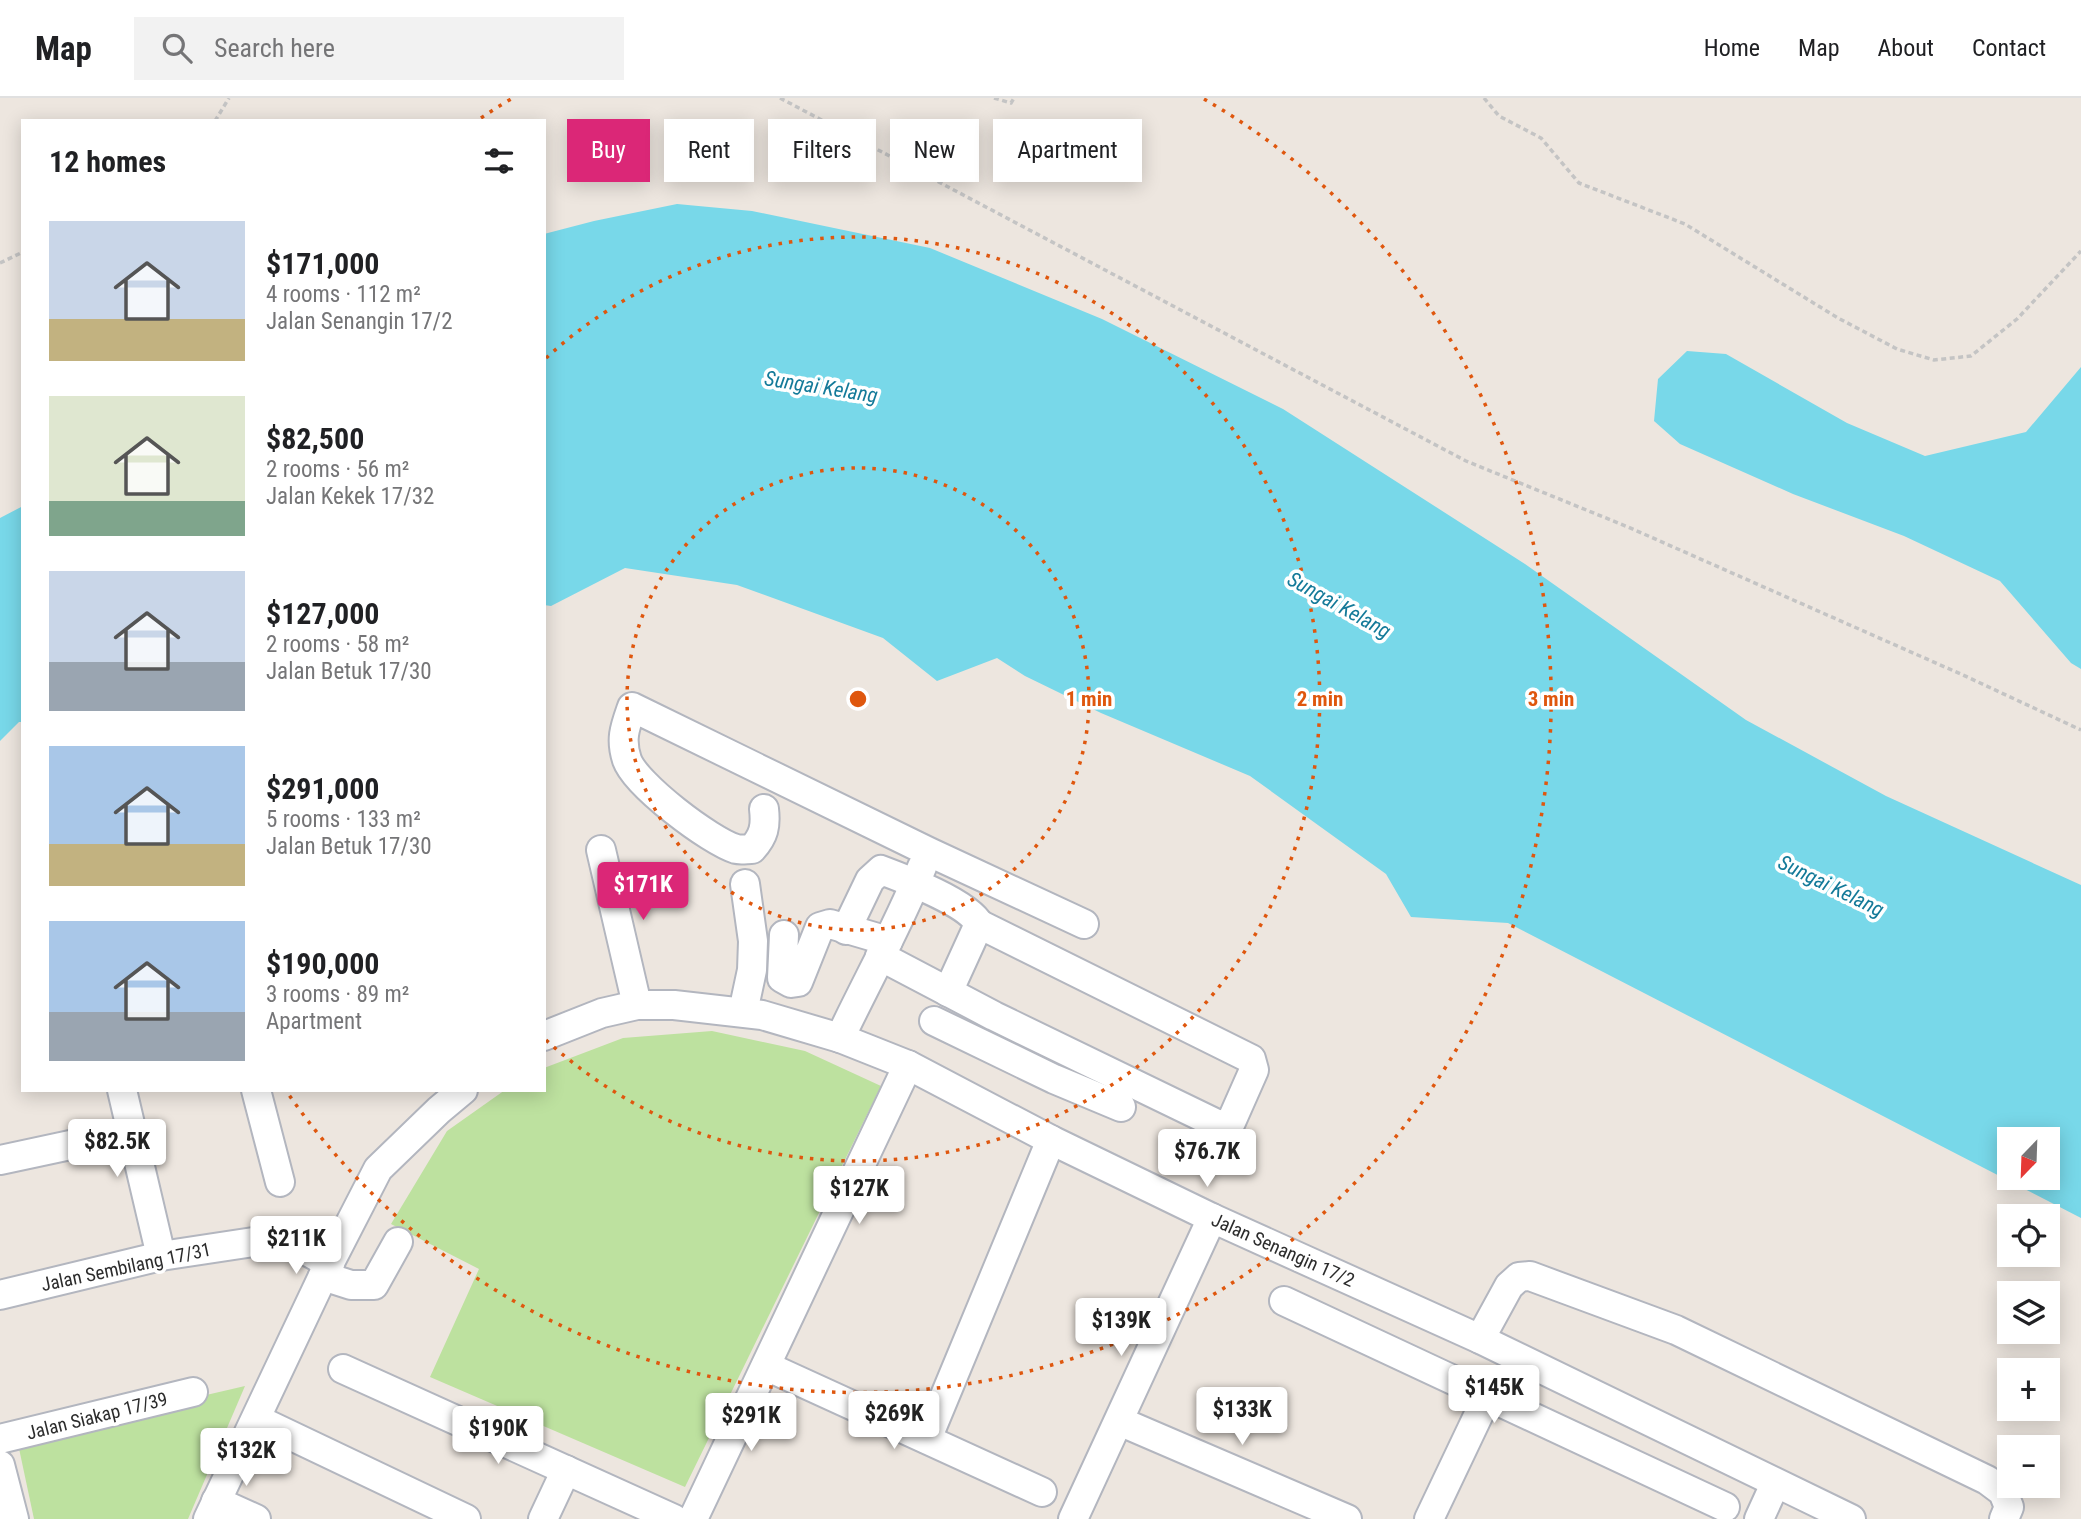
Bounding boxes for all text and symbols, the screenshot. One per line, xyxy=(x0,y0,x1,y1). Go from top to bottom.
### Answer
search box xyxy=(134,17,624,80)
text: Map xyxy=(35,29,92,68)
icon: search xyxy=(158,29,196,67)
text: Search here xyxy=(214,33,335,63)
text: Home xyxy=(1704,34,1760,62)
text: Map xyxy=(1798,34,1840,62)
text: About xyxy=(1878,34,1934,62)
text: Contact xyxy=(1972,34,2046,62)
chip: Buy xyxy=(567,119,650,182)
chip: Rent xyxy=(664,119,754,182)
chip: Filters xyxy=(768,119,876,182)
chip: New xyxy=(890,119,979,182)
chip: Apartment xyxy=(993,119,1142,182)
icon: filters xyxy=(480,142,518,180)
text: 12 homes xyxy=(49,144,166,179)
text: $171,000 xyxy=(266,246,379,281)
icon: home xyxy=(105,249,189,333)
text: 4 rooms · 112 m² xyxy=(266,281,421,308)
text: Jalan Senangin 17/2 xyxy=(266,308,453,335)
water label: Sungai Kelang xyxy=(763,366,879,408)
text: $82,500 xyxy=(266,421,364,456)
icon: home xyxy=(105,424,189,508)
text: 2 rooms · 56 m² xyxy=(266,456,409,483)
text: Jalan Kekek 17/32 xyxy=(266,483,434,510)
water label: Sungai Kelang xyxy=(1283,567,1395,643)
text: $127,000 xyxy=(266,596,379,631)
icon: home xyxy=(105,599,189,683)
text: 2 rooms · 58 m² xyxy=(266,631,409,658)
text: Jalan Betuk 17/30 xyxy=(266,658,432,685)
centre of rings xyxy=(846,687,870,711)
text: 1 min xyxy=(1066,687,1112,711)
text: 2 min xyxy=(1297,687,1343,711)
text: 3 min xyxy=(1528,687,1574,711)
text: $291,000 xyxy=(266,771,379,806)
icon: home xyxy=(105,774,189,858)
text: 5 rooms · 133 m² xyxy=(266,806,421,833)
text: Jalan Betuk 17/30 xyxy=(266,833,432,860)
water label: Sungai Kelang xyxy=(1774,850,1888,922)
pin: $171K xyxy=(594,862,692,922)
text: $171K xyxy=(613,871,673,898)
text: $190,000 xyxy=(266,946,379,981)
icon: home xyxy=(105,949,189,1033)
text: 3 rooms · 89 m² xyxy=(266,981,409,1008)
text: Apartment xyxy=(266,1008,362,1035)
pin: $82.5K xyxy=(60,1119,174,1179)
north arrow xyxy=(1997,1127,2060,1190)
map controls xyxy=(1997,1127,2060,1498)
text: $82.5K xyxy=(84,1128,150,1155)
pin: $76.7K xyxy=(1150,1130,1264,1189)
text: $76.7K xyxy=(1174,1138,1240,1165)
pin: $127K xyxy=(810,1166,908,1226)
text: $127K xyxy=(829,1175,889,1202)
button: locate xyxy=(1997,1204,2060,1267)
street label: Jalan Senangin 17/2 xyxy=(1208,1208,1358,1292)
pin: $211K xyxy=(247,1216,345,1276)
text: $211K xyxy=(266,1225,326,1252)
street label: Jalan Sembilang 17/31 xyxy=(39,1238,213,1296)
button: layers xyxy=(1997,1281,2060,1344)
pin: $139K xyxy=(1072,1298,1170,1358)
text: $139K xyxy=(1091,1307,1151,1334)
button: + xyxy=(1997,1358,2060,1421)
pin: $145K xyxy=(1445,1366,1543,1425)
text: $145K xyxy=(1464,1374,1524,1401)
street label: Jalan Siakap 17/39 xyxy=(24,1387,170,1445)
pin: $133K xyxy=(1193,1388,1291,1447)
pin: $269K xyxy=(845,1392,943,1451)
pin: $291K xyxy=(702,1394,800,1453)
text: $133K xyxy=(1212,1396,1272,1423)
text: $269K xyxy=(864,1400,924,1427)
text: $291K xyxy=(721,1402,781,1429)
pin: $190K xyxy=(449,1406,547,1466)
text: $190K xyxy=(468,1415,528,1442)
pin: $132K xyxy=(197,1428,295,1488)
button: − xyxy=(1997,1435,2060,1498)
text: $132K xyxy=(216,1437,276,1464)

